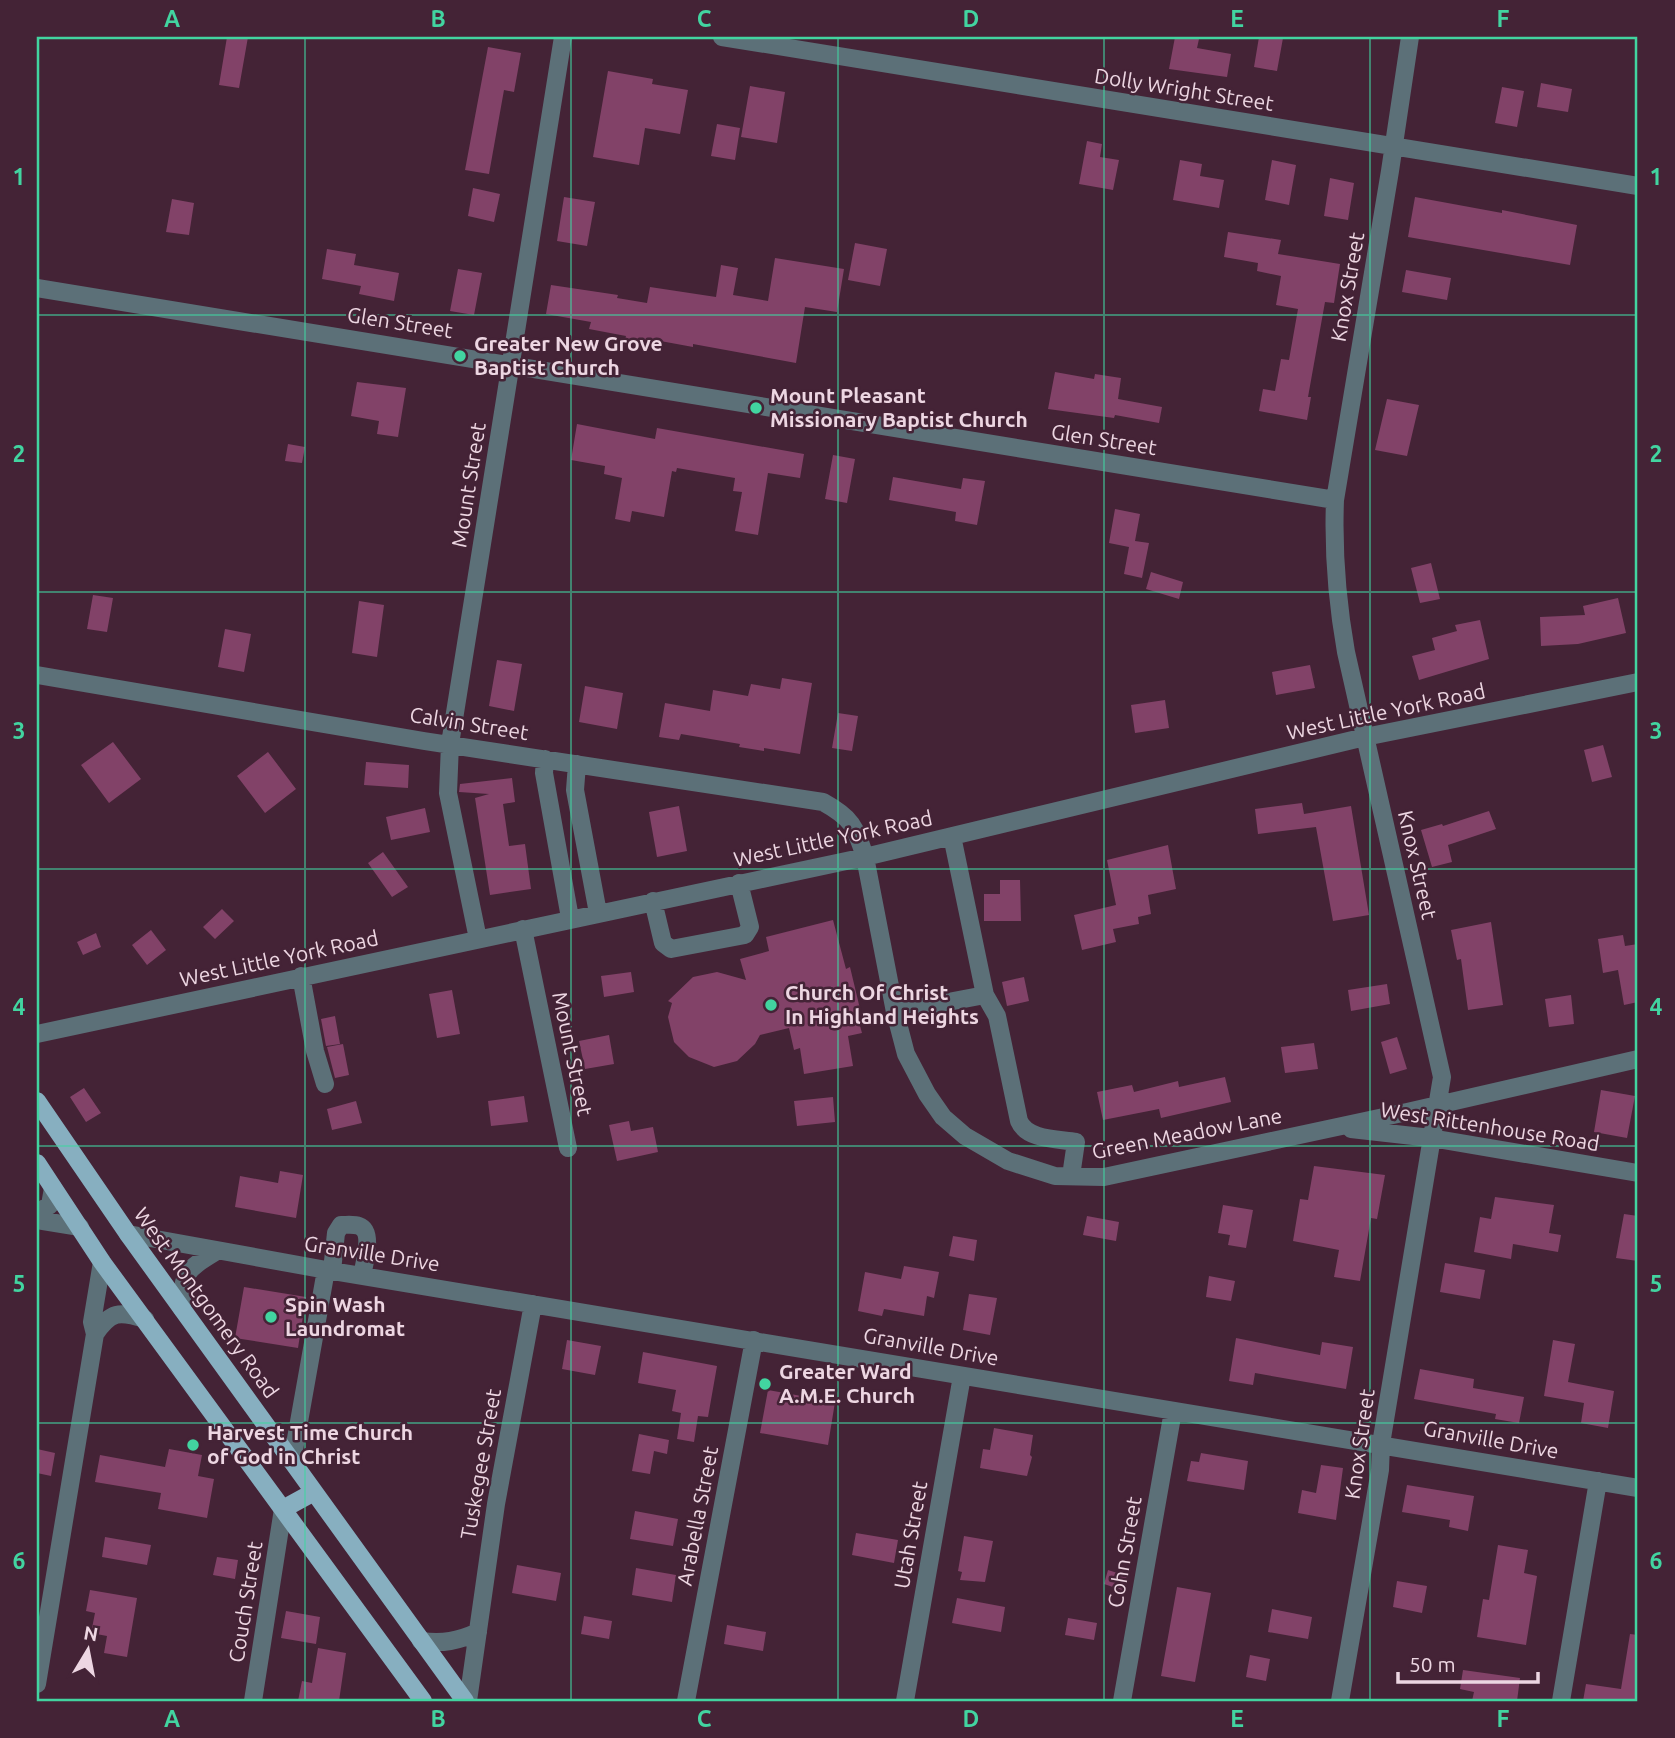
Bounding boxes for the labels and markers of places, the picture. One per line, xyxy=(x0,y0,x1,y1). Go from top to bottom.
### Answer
place label: Greater New Grove Baptist Church xyxy=(474,331,663,379)
marker: Greater New Grove Baptist Church xyxy=(452,348,468,364)
place label: Mount Pleasant Missionary Baptist Church xyxy=(770,383,1028,431)
marker: Mount Pleasant Missionary Baptist Church xyxy=(748,400,764,416)
place label: Church Of Christ In Highland Heights xyxy=(785,980,979,1028)
marker: Church Of Christ In Highland Heights xyxy=(763,997,779,1013)
place label: Spin Wash Laundromat xyxy=(285,1292,405,1340)
marker: Spin Wash Laundromat xyxy=(263,1309,279,1325)
place label: Greater Ward A.M.E. Church xyxy=(779,1359,915,1407)
marker: Greater Ward A.M.E. Church xyxy=(757,1376,773,1392)
place label: Harvest Time Church of God in Christ xyxy=(207,1420,413,1468)
marker: Harvest Time Church of God in Christ xyxy=(185,1437,201,1453)

